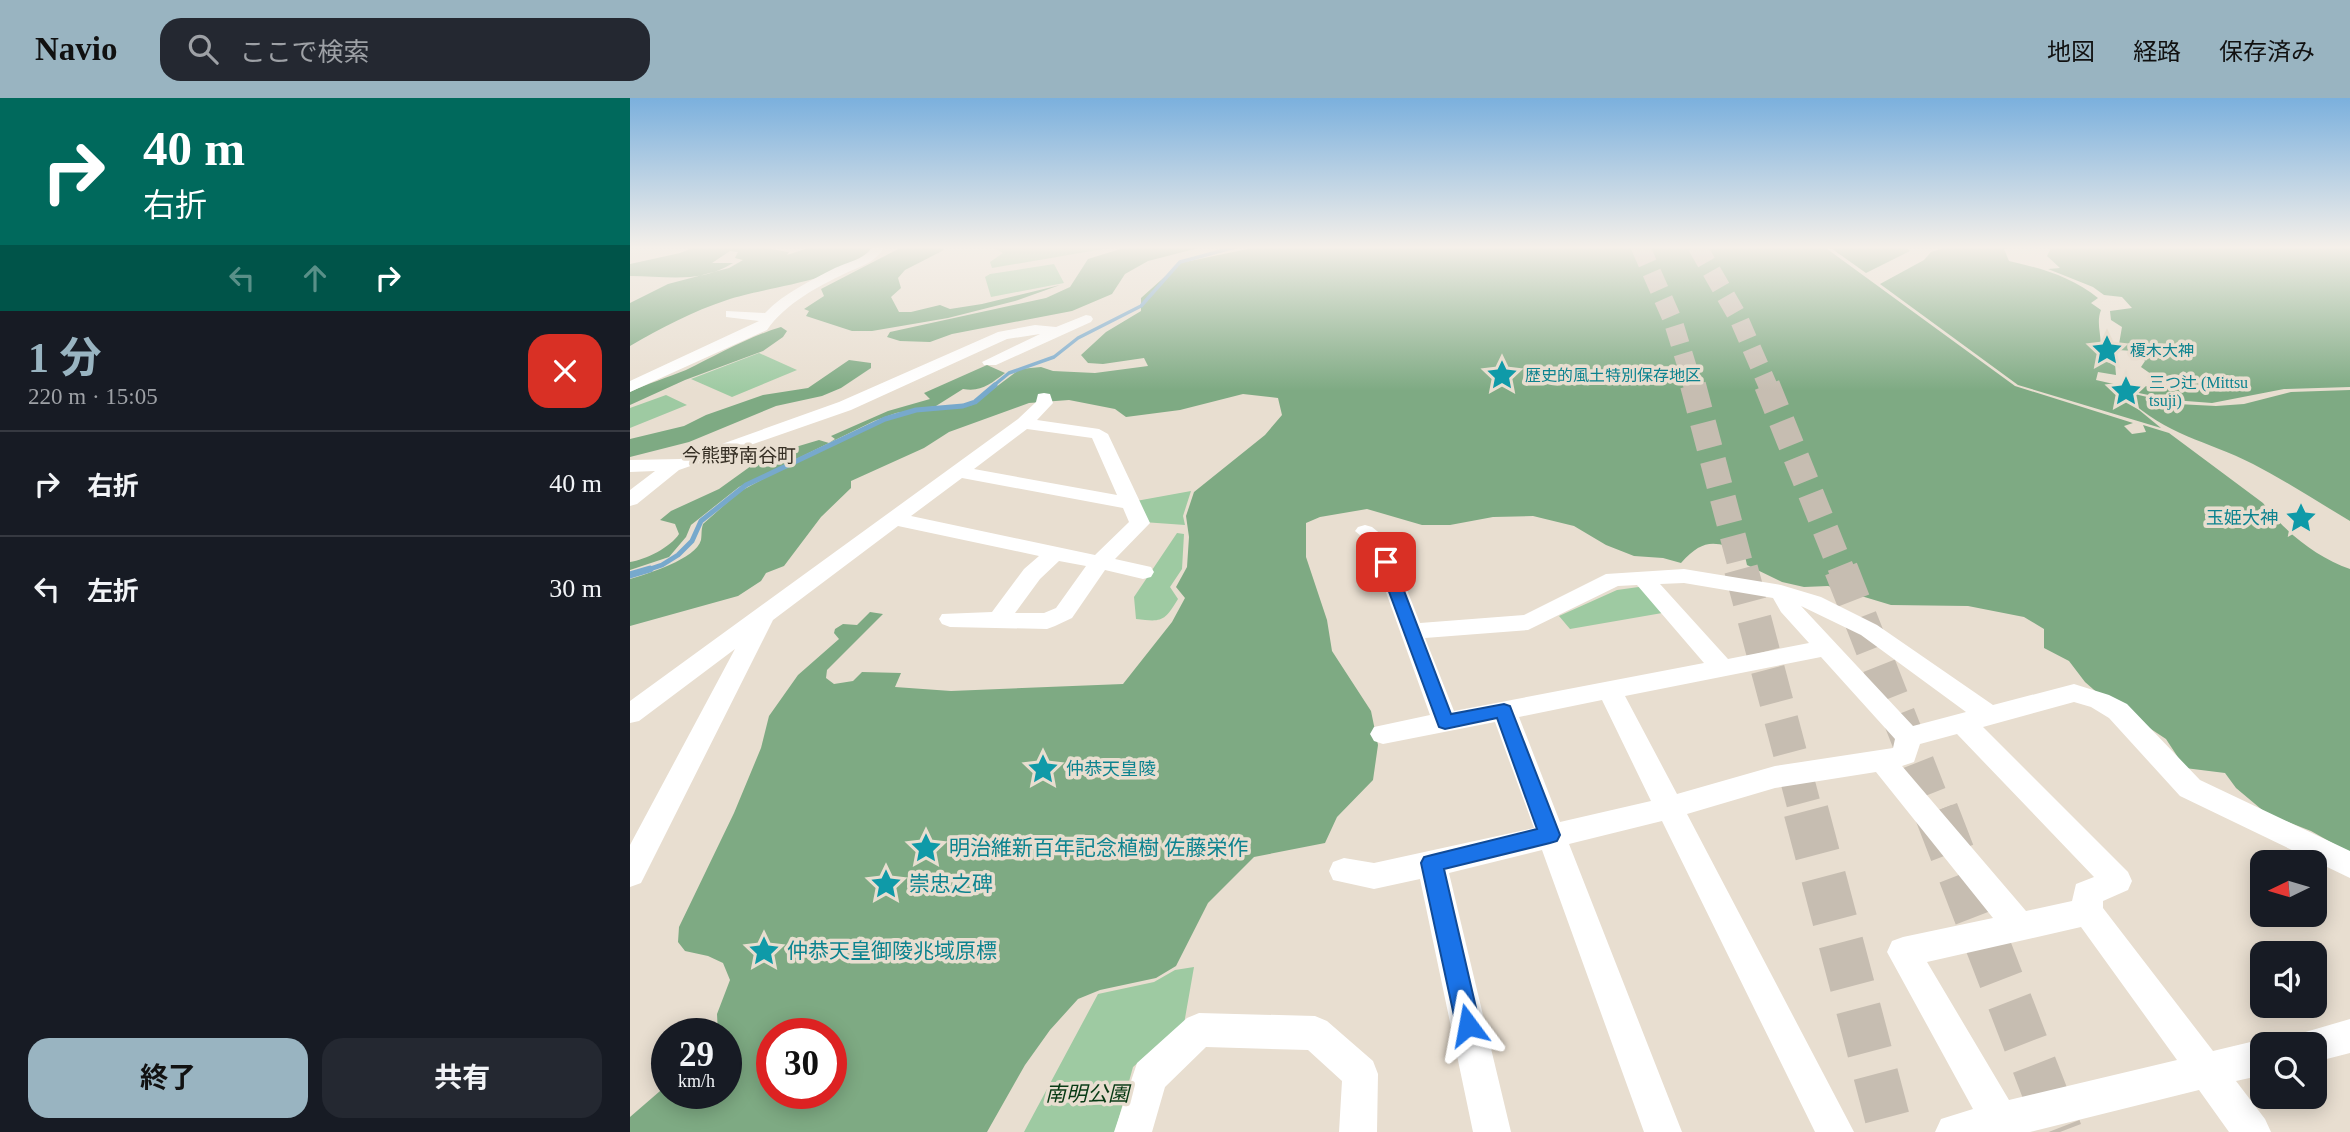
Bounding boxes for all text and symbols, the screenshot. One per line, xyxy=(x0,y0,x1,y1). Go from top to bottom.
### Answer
search box xyxy=(160,18,650,81)
icon: search xyxy=(184,30,222,68)
text: Navio xyxy=(35,31,118,67)
text: ここで検索 xyxy=(240,38,370,67)
text: 地図 xyxy=(2047,39,2095,65)
text: 経路 xyxy=(2133,39,2181,65)
text: 保存済み xyxy=(2219,39,2315,65)
text: 40 m xyxy=(143,121,245,176)
icon: right xyxy=(28,126,119,217)
text: 右折 xyxy=(143,187,207,223)
icon: left xyxy=(223,259,261,297)
icon: ahead xyxy=(296,259,334,297)
icon: right xyxy=(369,259,407,297)
place icon: 榎木大神 xyxy=(2090,333,2124,367)
button: close xyxy=(528,334,602,408)
text: 1 分 xyxy=(28,335,102,381)
place label: 榎木大神 xyxy=(2130,342,2194,359)
place icon: 歴史的風土特別保存地区 xyxy=(1485,358,1519,392)
place label: 歴史的風土特別保存地区 xyxy=(1525,367,1701,384)
place icon: 三つ辻 (Mittsu tsuji) xyxy=(2109,374,2143,408)
place label: 三つ辻 (Mittsu tsuji) xyxy=(2149,374,2248,410)
text: 220 m · 15:05 xyxy=(28,384,158,409)
district label: 今熊野南谷町 xyxy=(682,445,796,466)
icon: right xyxy=(28,465,66,503)
text: 40 m xyxy=(549,469,602,498)
text: 右折 xyxy=(87,472,139,501)
place icon: 玉姫大神 xyxy=(2284,501,2318,535)
place label: 玉姫大神 xyxy=(2206,508,2278,528)
pin xyxy=(1356,532,1416,592)
icon: arrive xyxy=(1367,543,1405,581)
icon: left xyxy=(28,570,66,608)
text: 30 m xyxy=(549,574,602,603)
text: 左折 xyxy=(87,577,139,606)
place icon: 仲恭天皇陵 xyxy=(1026,752,1060,786)
place label: 仲恭天皇陵 xyxy=(1066,759,1156,779)
place icon: 明治維新百年記念植樹 佐藤栄作 xyxy=(909,831,943,865)
place label: 明治維新百年記念植樹 佐藤栄作 xyxy=(949,836,1248,860)
north arrow xyxy=(2250,850,2328,928)
map controls xyxy=(2250,850,2327,1109)
place icon: 崇忠之碑 xyxy=(869,867,903,901)
place label: 崇忠之碑 xyxy=(909,872,993,896)
place icon: 仲恭天皇御陵兆域原標 xyxy=(747,934,781,968)
place label: 仲恭天皇御陵兆域原標 xyxy=(787,939,997,963)
button: sound xyxy=(2250,941,2327,1018)
position arrow xyxy=(1431,988,1505,1062)
speed limit sign: 30 xyxy=(756,1018,847,1109)
button: search xyxy=(2250,1032,2327,1109)
text: 29 xyxy=(679,1035,714,1074)
button: 終了 xyxy=(28,1038,308,1118)
button: 共有 xyxy=(322,1038,602,1118)
text: km/h xyxy=(678,1071,715,1091)
park label: 南明公園 xyxy=(1045,1082,1132,1106)

